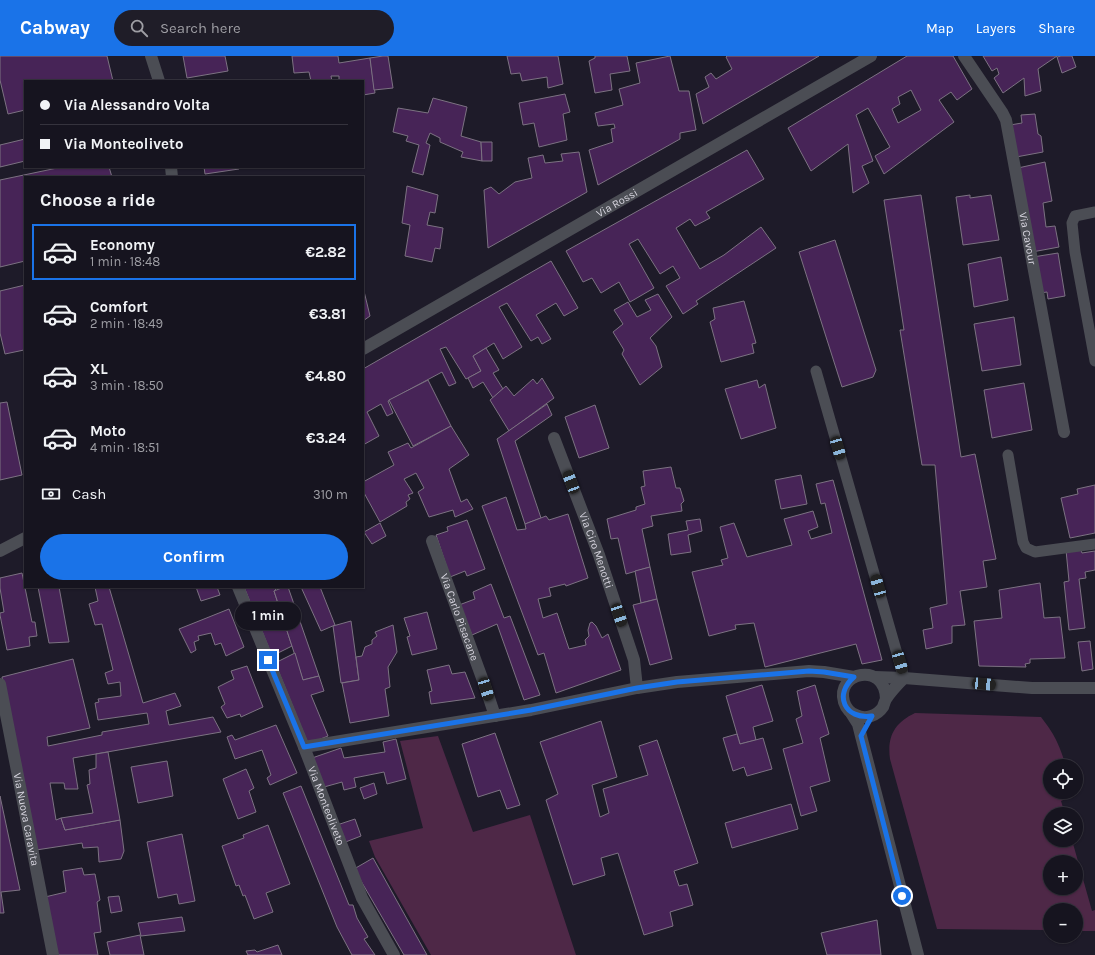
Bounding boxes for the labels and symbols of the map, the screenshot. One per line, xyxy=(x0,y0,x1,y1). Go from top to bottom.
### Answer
street label: Via Rossi xyxy=(594,186,640,220)
street label: Via Cavour xyxy=(1017,211,1039,266)
car xyxy=(829,435,847,461)
car xyxy=(561,469,581,495)
street label: Via Ciro Menotti xyxy=(577,510,616,590)
street label: Via Carlo Pisacane xyxy=(438,572,482,663)
car xyxy=(869,573,887,599)
callout: 1 min xyxy=(235,602,301,630)
car xyxy=(609,602,629,628)
car xyxy=(891,649,909,675)
route end xyxy=(259,651,277,669)
car xyxy=(477,676,495,702)
car xyxy=(972,677,996,691)
street label: Via Monteoliveto xyxy=(305,764,348,847)
street label: Via Nuova Caravita xyxy=(11,772,42,867)
route start xyxy=(893,887,911,905)

